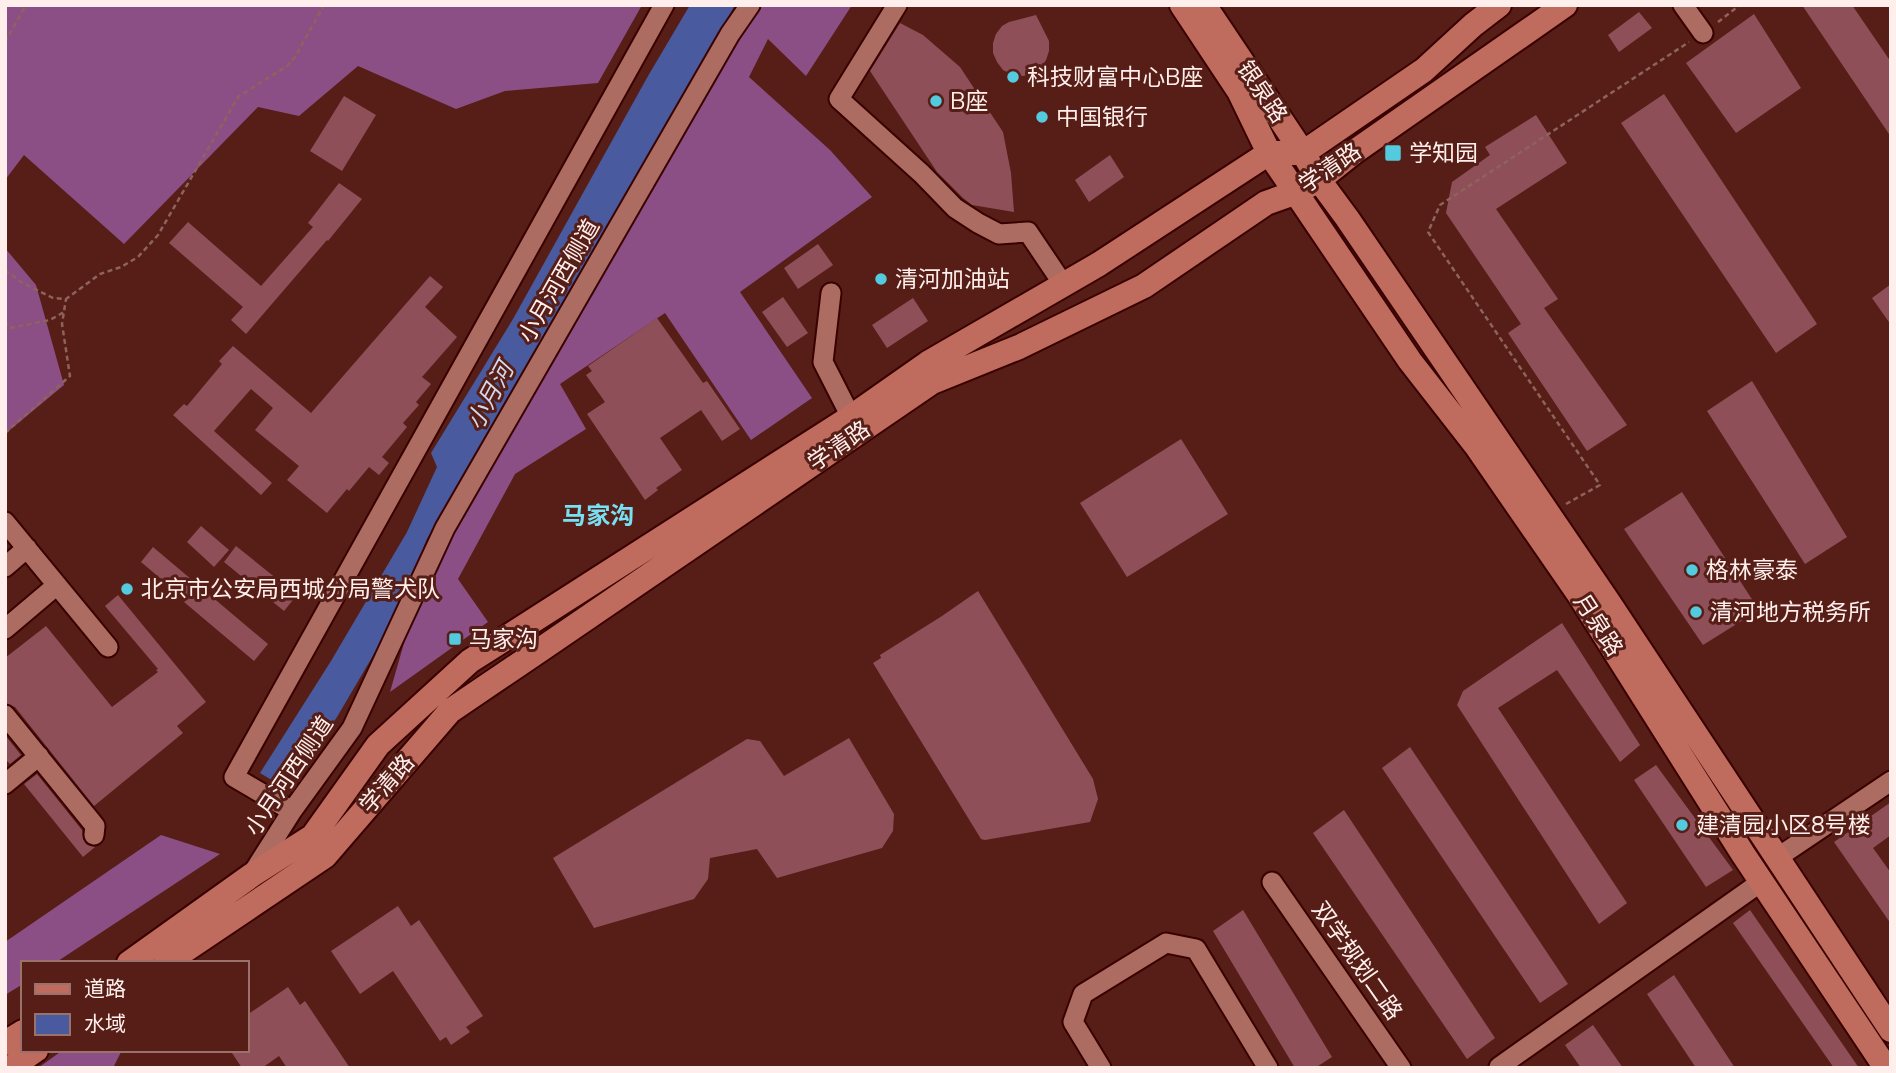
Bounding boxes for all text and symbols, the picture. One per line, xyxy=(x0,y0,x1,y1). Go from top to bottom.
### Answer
street label: 银泉路 xyxy=(1230,55,1294,129)
place label: 科技财富中心B座 xyxy=(1027,62,1204,93)
marker: 科技财富中心B座 xyxy=(1005,69,1021,85)
place label: B座 xyxy=(950,86,989,117)
marker: B座 xyxy=(928,93,944,109)
place label: 中国银行 xyxy=(1056,102,1148,133)
marker: 中国银行 xyxy=(1034,109,1050,125)
street label: 学清路 xyxy=(1293,136,1367,200)
place label: 学知园 xyxy=(1409,138,1478,169)
marker: 学知园 xyxy=(1383,143,1403,163)
street label: 小月河西侧道 xyxy=(511,213,607,349)
place label: 清河加油站 xyxy=(895,264,1010,295)
marker: 清河加油站 xyxy=(873,271,889,287)
water label: 小月河 xyxy=(459,353,523,435)
street label: 学清路 xyxy=(802,414,876,478)
district label: 马家沟 xyxy=(562,500,634,532)
place label: 格林豪泰 xyxy=(1706,555,1798,586)
marker: 格林豪泰 xyxy=(1684,562,1700,578)
place label: 北京市公安局西城分局警犬队 xyxy=(141,574,440,605)
marker: 北京市公安局西城分局警犬队 xyxy=(119,581,135,597)
street label: 月泉路 xyxy=(1566,588,1630,662)
place label: 清河地方税务所 xyxy=(1710,597,1871,628)
marker: 清河地方税务所 xyxy=(1688,604,1704,620)
place label: 马家沟 xyxy=(469,624,538,655)
marker: 马家沟 xyxy=(447,631,463,647)
street label: 小月河西侧道 xyxy=(238,710,340,842)
street label: 学清路 xyxy=(353,748,421,820)
place label: 建清园小区8号楼 xyxy=(1696,810,1871,841)
marker: 建清园小区8号楼 xyxy=(1674,817,1690,833)
street label: 双学规划二路 xyxy=(1305,896,1409,1026)
legend xyxy=(21,961,248,1052)
text: 道路 xyxy=(84,975,126,1003)
text: 水域 xyxy=(84,1010,126,1038)

